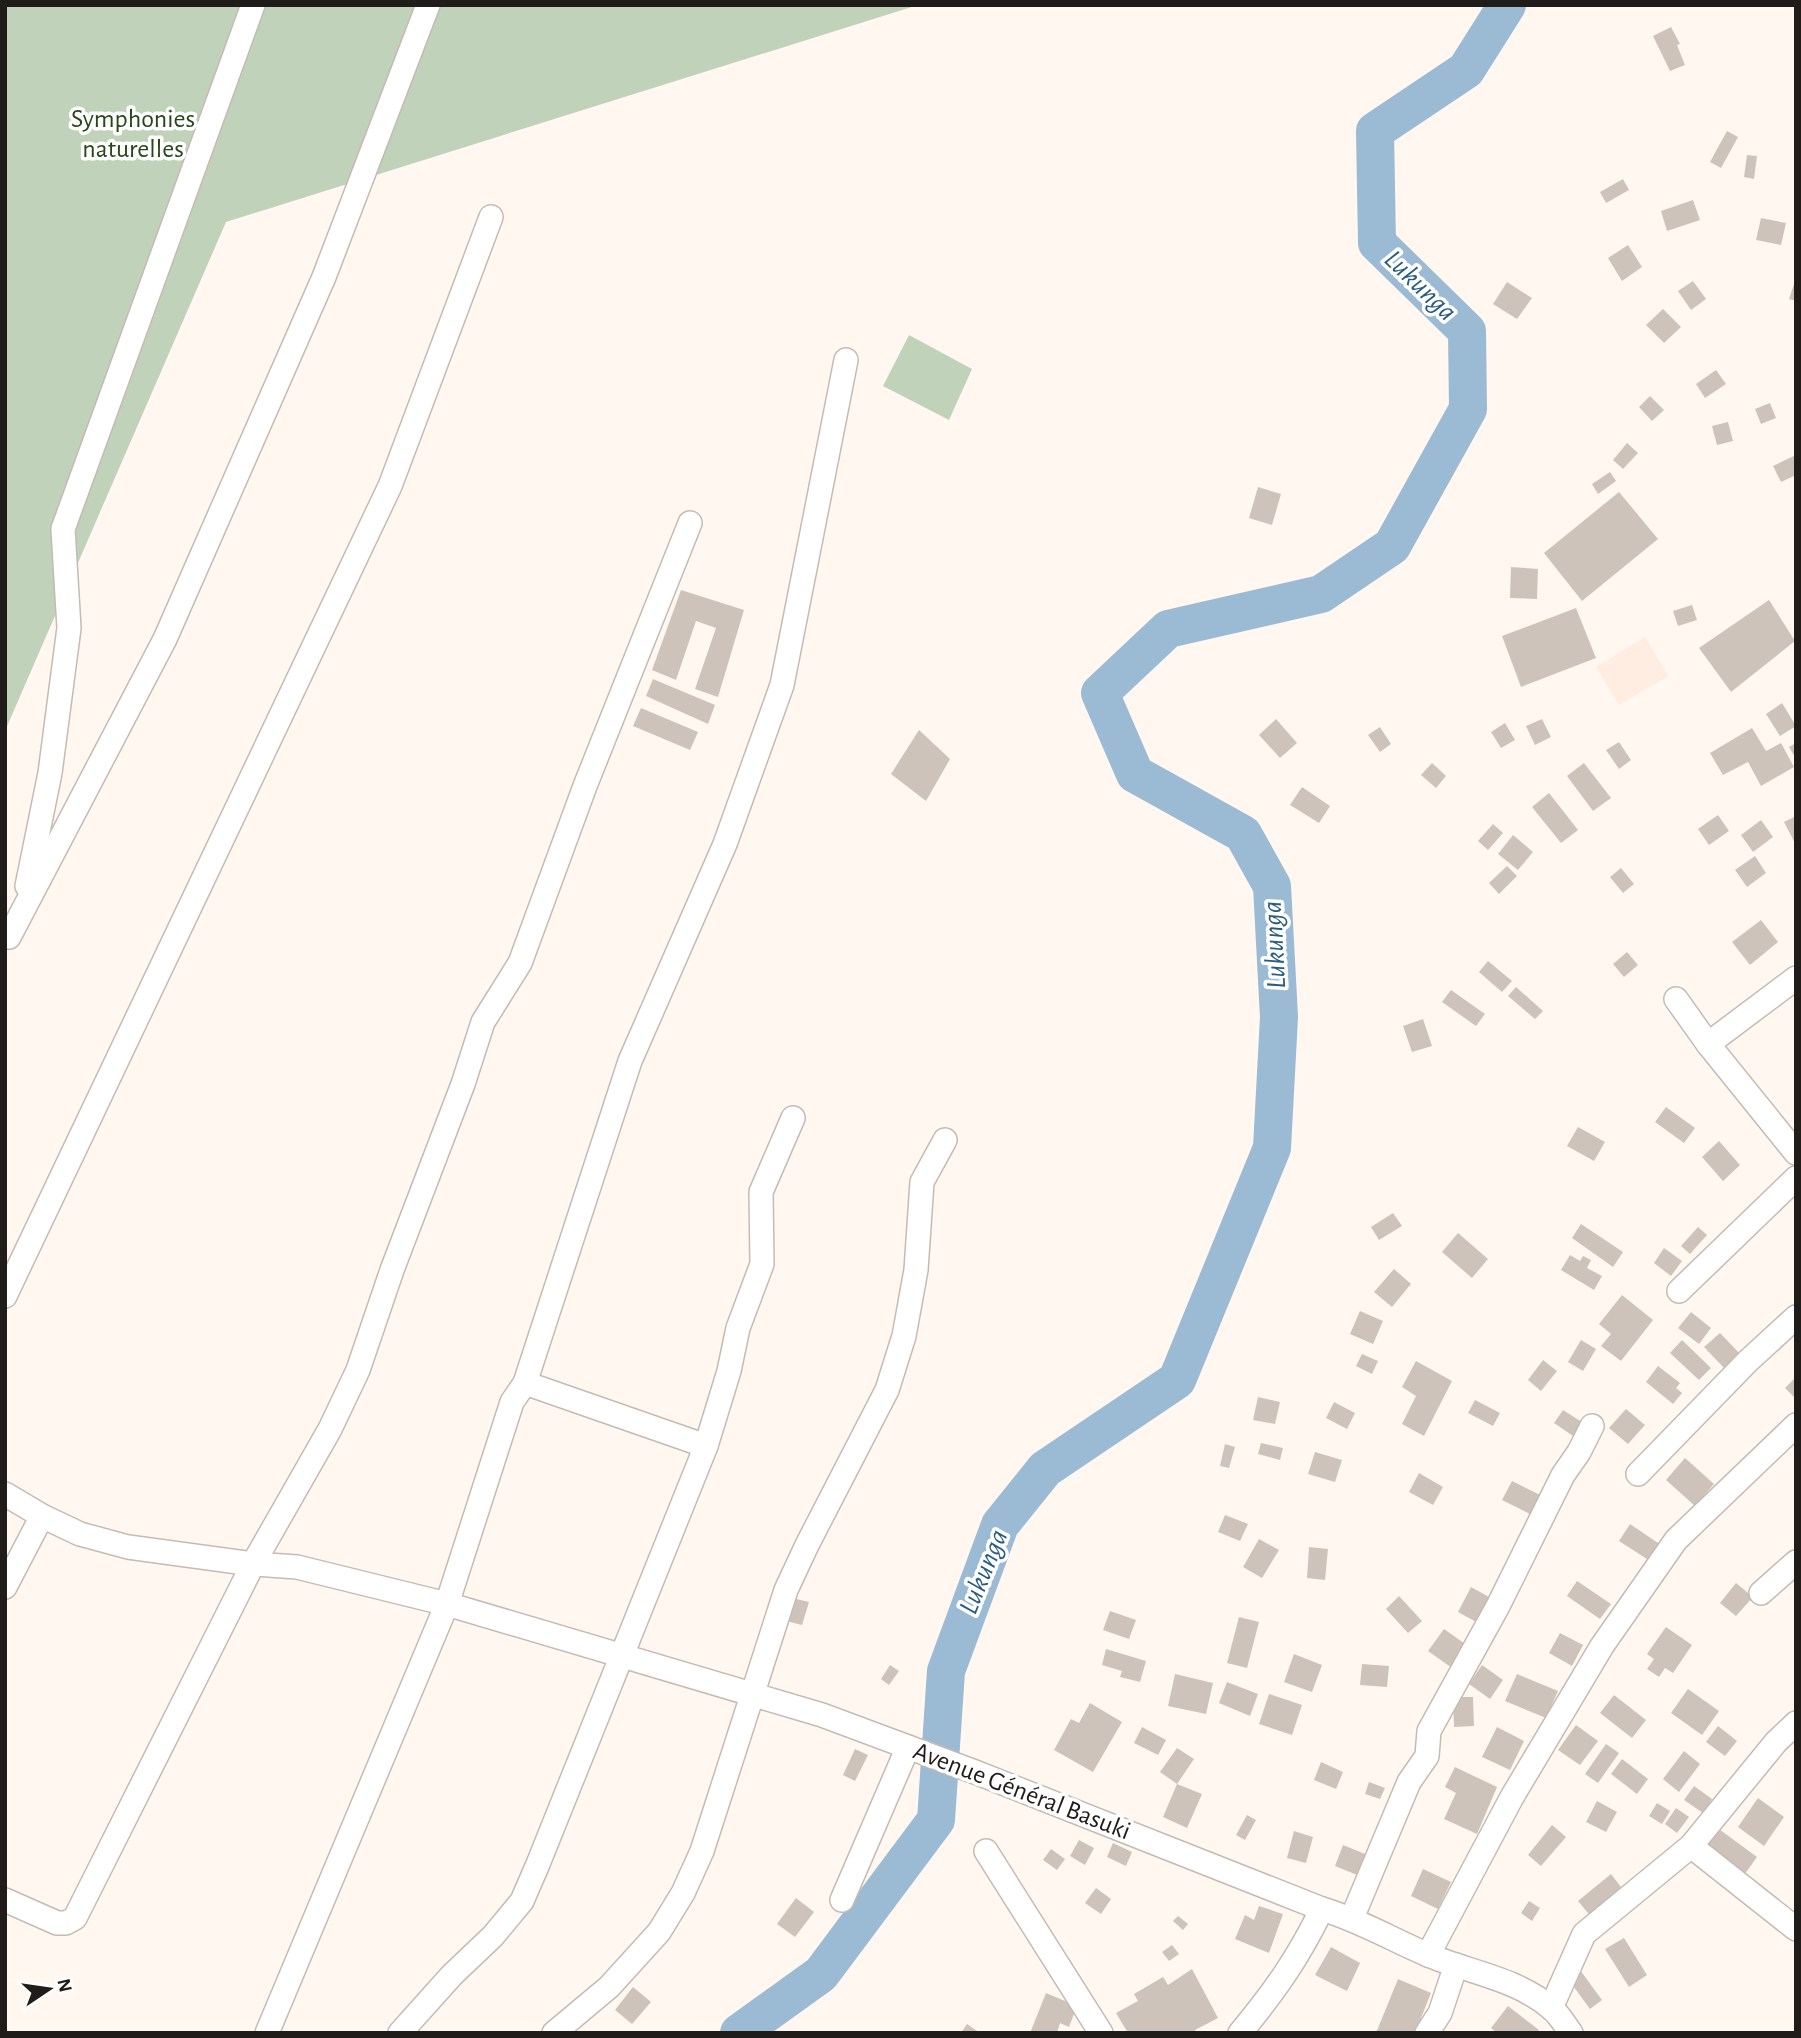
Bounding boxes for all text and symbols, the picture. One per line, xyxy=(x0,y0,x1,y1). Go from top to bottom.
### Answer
park label: Symphonies naturelles xyxy=(71,106,195,162)
water label: Lukunga xyxy=(1379,245,1461,327)
water label: Lukunga xyxy=(1259,900,1291,990)
water label: Lukunga xyxy=(955,1526,1013,1618)
street label: Avenue Général Basuki xyxy=(910,1738,1134,1844)
north arrow xyxy=(14,1954,84,2024)
text: N xyxy=(53,1977,75,1994)

